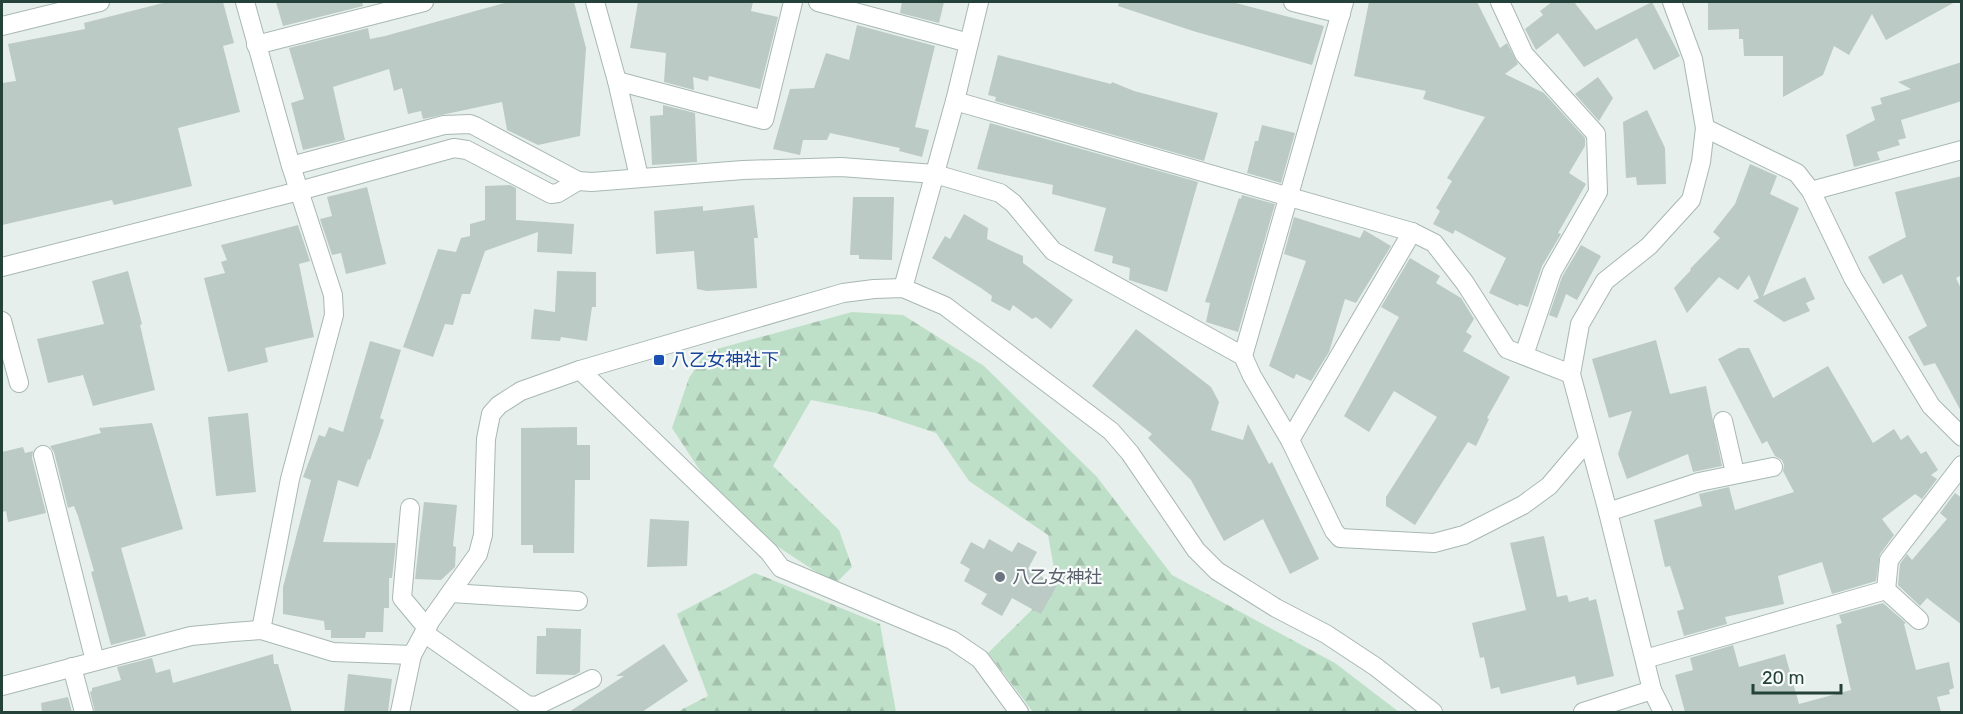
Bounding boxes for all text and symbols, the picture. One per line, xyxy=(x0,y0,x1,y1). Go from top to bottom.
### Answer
place label: 八乙女神社下 xyxy=(671,349,779,371)
marker: 八乙女神社下 xyxy=(652,353,666,367)
place label: 八乙女神社 xyxy=(1012,566,1102,588)
marker: 八乙女神社 xyxy=(993,570,1007,584)
scale bar xyxy=(1753,657,1842,695)
text: 20 m xyxy=(1762,667,1804,689)

